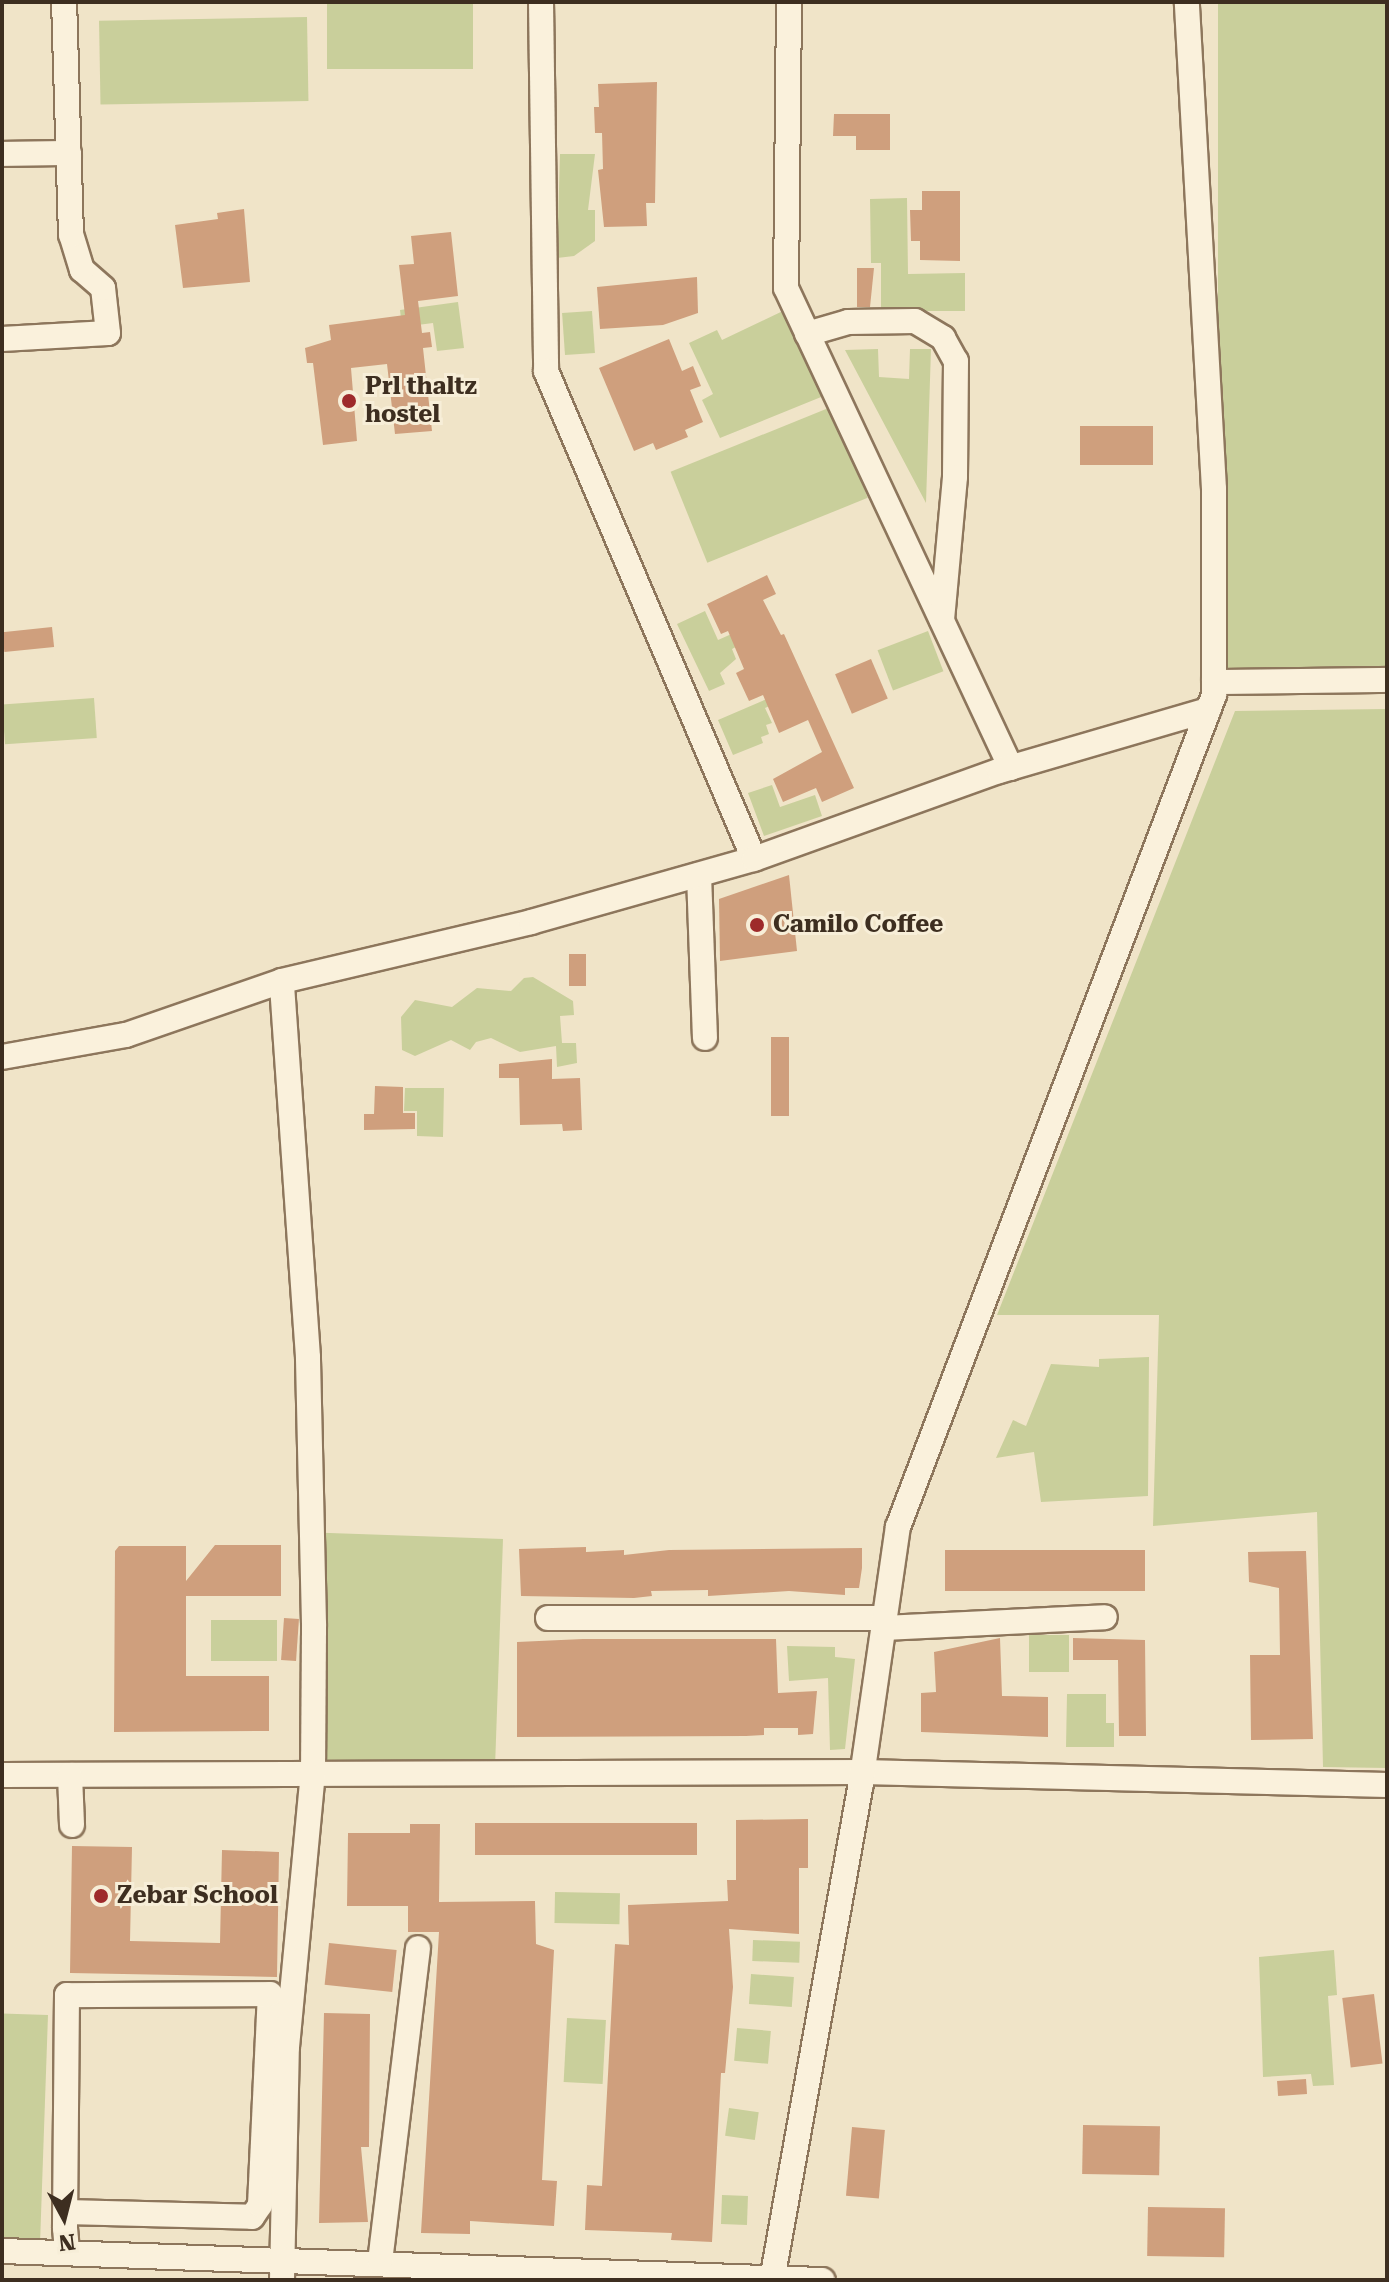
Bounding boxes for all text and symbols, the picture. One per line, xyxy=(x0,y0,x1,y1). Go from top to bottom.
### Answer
place label: Prl thaltz hostel xyxy=(365,373,477,429)
marker: Prl thaltz hostel xyxy=(340,392,358,410)
place label: Camilo Coffee xyxy=(773,911,943,939)
marker: Camilo Coffee xyxy=(748,916,766,934)
place label: Zebar School xyxy=(117,1882,278,1910)
marker: Zebar School xyxy=(92,1887,110,1905)
north arrow xyxy=(24,2178,104,2258)
text: N xyxy=(57,2229,77,2256)

